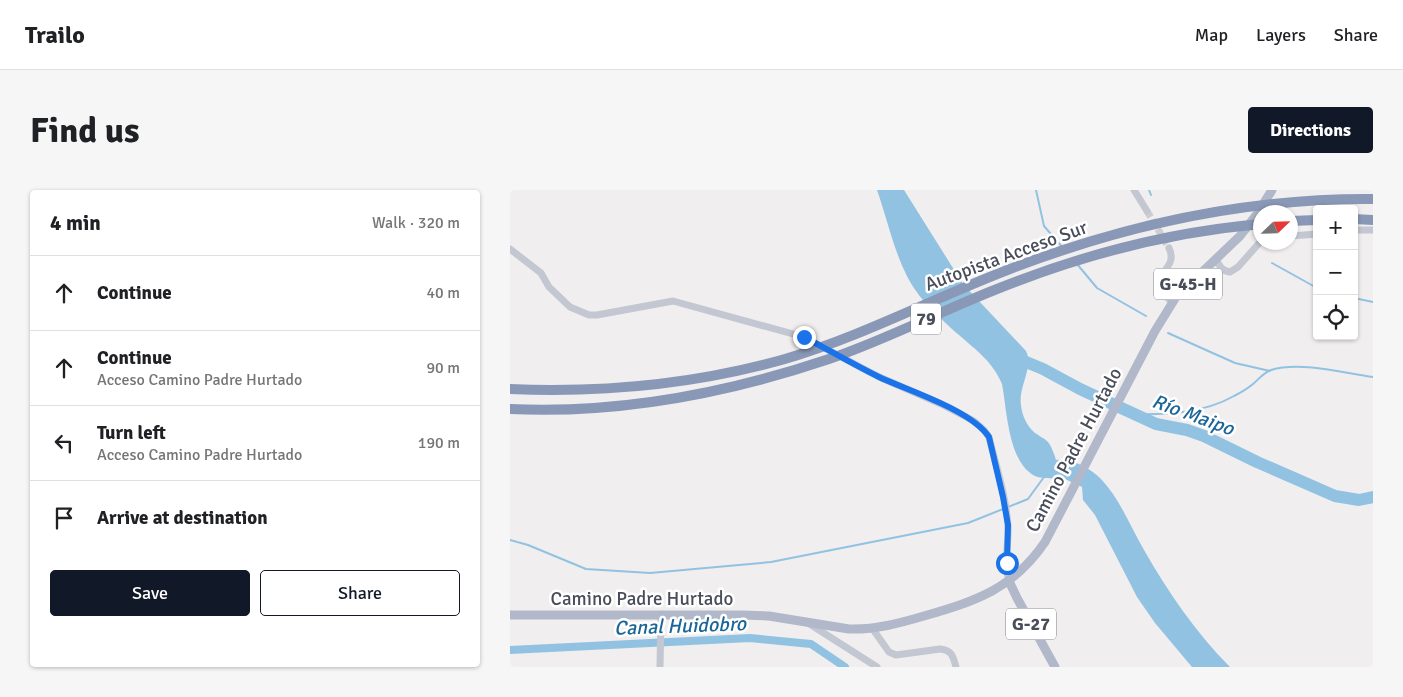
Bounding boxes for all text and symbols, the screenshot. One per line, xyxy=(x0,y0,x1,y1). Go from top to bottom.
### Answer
text: Trailo xyxy=(25,20,85,50)
text: Map xyxy=(1195,24,1228,46)
text: Layers xyxy=(1256,24,1306,46)
text: Share xyxy=(1334,24,1378,46)
button: Directions xyxy=(1248,107,1373,153)
text: Find us xyxy=(30,109,140,152)
north arrow xyxy=(1253,205,1298,250)
map controls xyxy=(1313,205,1358,340)
button: + xyxy=(1313,205,1358,250)
text: 4 min xyxy=(50,210,101,236)
text: Walk · 320 m xyxy=(372,213,460,233)
street label: Autopista Acceso Sur xyxy=(921,215,1091,297)
button: − xyxy=(1313,250,1358,295)
road number: G-45-H xyxy=(1154,268,1222,300)
icon: ahead xyxy=(50,279,78,307)
text: Continue xyxy=(97,281,172,305)
text: 40 m xyxy=(426,283,460,303)
button: locate xyxy=(1313,295,1358,340)
road number: 79 xyxy=(911,304,941,334)
route end xyxy=(793,326,816,349)
text: Continue xyxy=(97,346,172,370)
icon: ahead xyxy=(50,354,78,382)
text: 90 m xyxy=(426,358,460,378)
street label: Camino Padre Hurtado xyxy=(1021,364,1128,536)
text: Acceso Camino Padre Hurtado xyxy=(97,370,302,390)
water label: Río Maipo xyxy=(1149,389,1239,442)
text: Turn left xyxy=(97,421,166,445)
icon: left xyxy=(50,429,78,457)
text: 190 m xyxy=(418,433,460,453)
text: Acceso Camino Padre Hurtado xyxy=(97,445,302,465)
icon: arrive xyxy=(50,504,78,532)
text: Arrive at destination xyxy=(97,506,268,530)
route start xyxy=(996,552,1019,575)
button: Save xyxy=(50,570,250,616)
button: Share xyxy=(260,570,460,616)
street label: Camino Padre Hurtado xyxy=(551,587,733,611)
road number: G-27 xyxy=(1006,608,1056,639)
water label: Canal Huidobro xyxy=(614,611,748,641)

